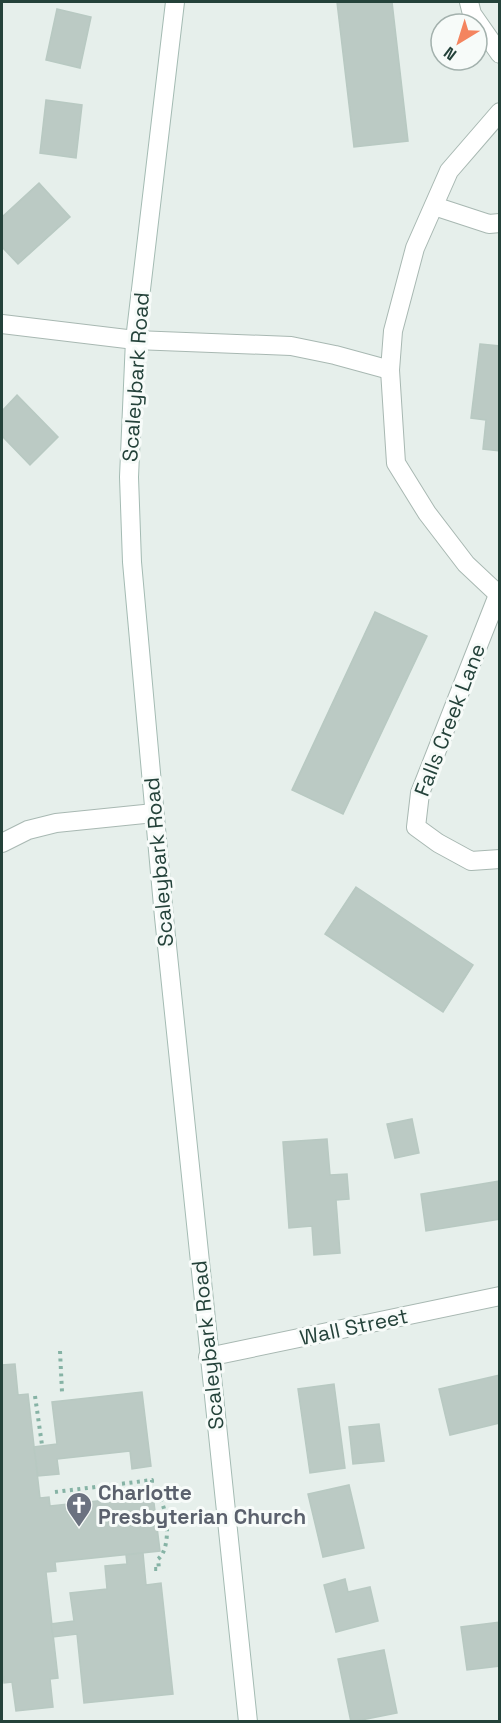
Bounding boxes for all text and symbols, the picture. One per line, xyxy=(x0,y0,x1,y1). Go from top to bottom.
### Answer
north arrow xyxy=(429,12,489,72)
text: N xyxy=(439,42,461,65)
street label: Scaleybark Road xyxy=(116,291,155,463)
street label: Falls Creek Lane xyxy=(408,640,491,800)
street label: Scaleybark Road xyxy=(138,776,179,948)
street label: Scaleybark Road xyxy=(185,1259,230,1431)
street label: Wall Street xyxy=(297,1302,411,1351)
place label: Charlotte Presbyterian Church xyxy=(98,1479,306,1530)
church icon: Charlotte Presbyterian Church xyxy=(64,1490,94,1528)

